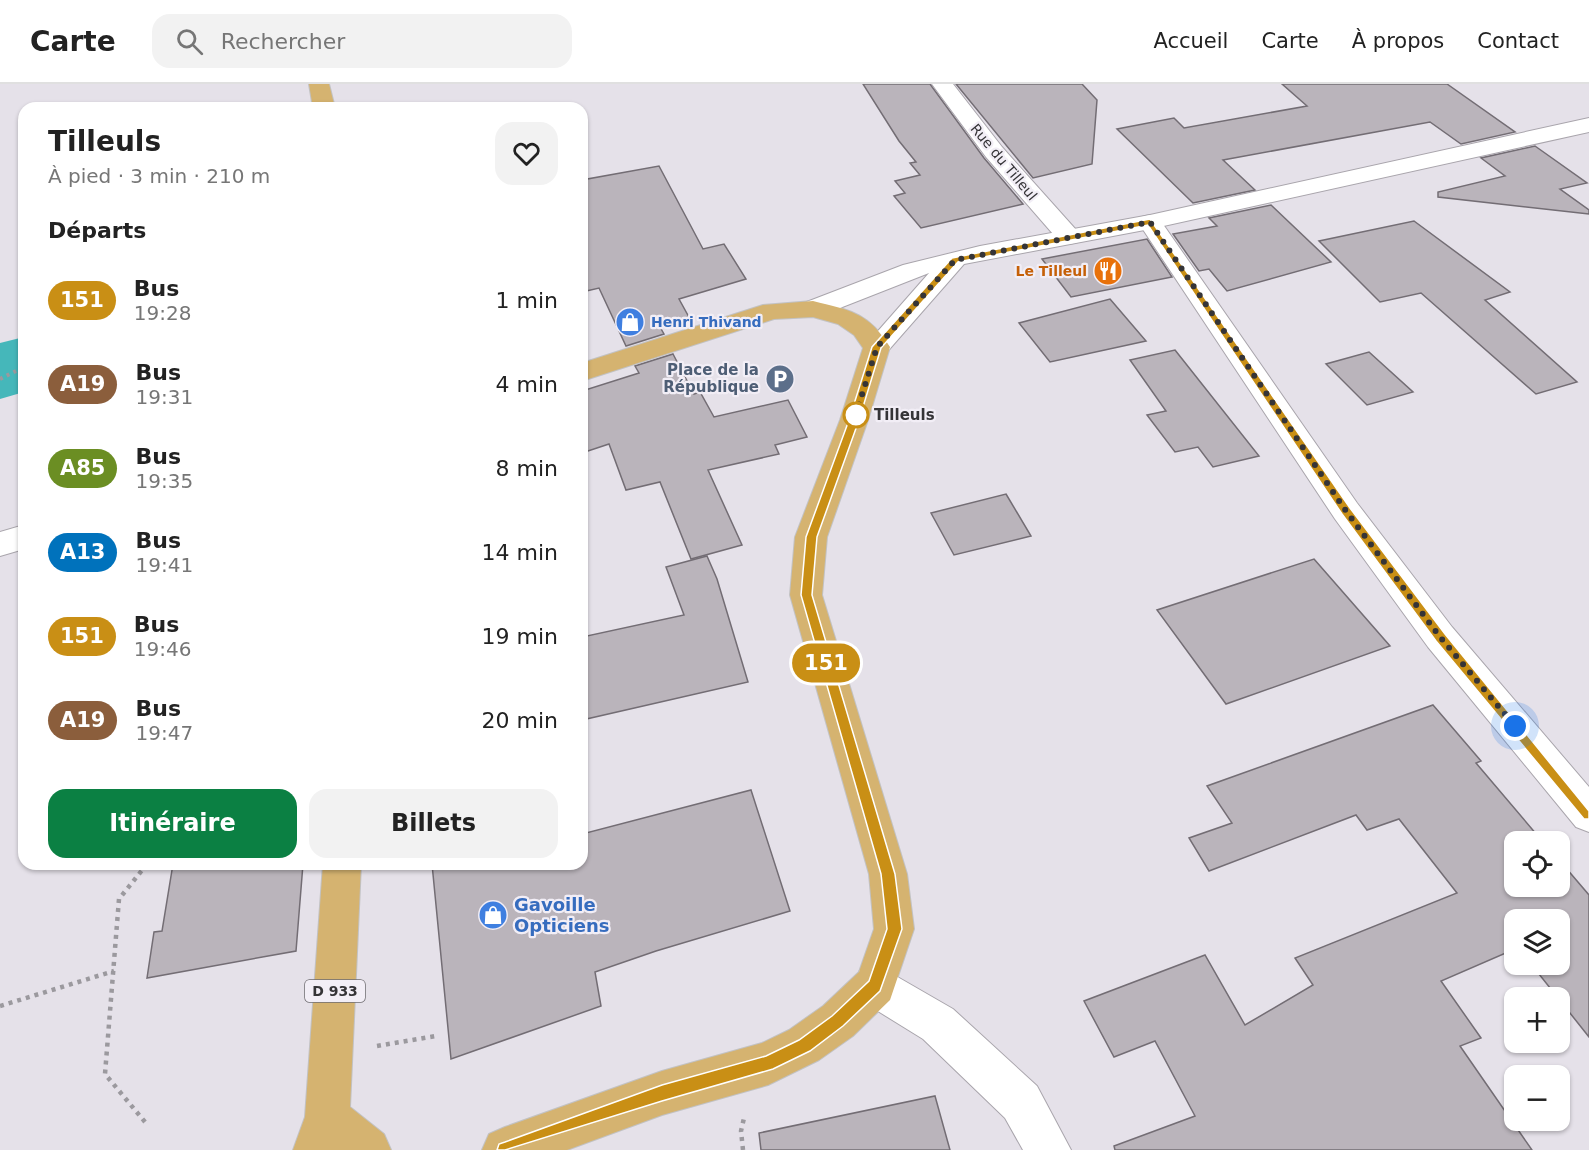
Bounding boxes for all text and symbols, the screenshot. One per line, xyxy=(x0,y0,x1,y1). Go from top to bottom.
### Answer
search box xyxy=(152,14,572,68)
text: Carte xyxy=(30,25,116,58)
icon: search xyxy=(173,25,206,58)
text: Rechercher xyxy=(221,29,345,54)
text: Accueil xyxy=(1153,29,1228,53)
text: Carte xyxy=(1261,29,1319,53)
text: À propos xyxy=(1352,29,1444,53)
text: Contact xyxy=(1477,29,1559,53)
street label: Rue du Tilleul xyxy=(968,121,1040,203)
button: heart xyxy=(495,122,558,185)
text: Tilleuls xyxy=(48,125,161,158)
text: À pied · 3 min · 210 m xyxy=(48,164,270,188)
text: Départs xyxy=(48,218,146,243)
restaurant icon: Le Tilleul xyxy=(1092,255,1124,287)
place label: Le Tilleul xyxy=(1016,263,1087,279)
text: Bus xyxy=(134,276,179,301)
text: 151 xyxy=(60,288,104,312)
text: 1 min xyxy=(496,288,558,313)
text: 19:28 xyxy=(134,301,191,325)
shop icon: Henri Thivand xyxy=(614,306,646,338)
place label: Henri Thivand xyxy=(651,314,762,330)
text: Bus xyxy=(135,360,181,385)
place label: Place de la République xyxy=(663,361,759,396)
parking icon: Place de la République xyxy=(764,363,796,395)
text: A19 xyxy=(60,372,105,396)
text: 4 min xyxy=(496,372,558,397)
text: 19:31 xyxy=(135,385,193,409)
marker: Tilleuls xyxy=(843,402,869,428)
place label: Tilleuls xyxy=(874,406,935,424)
text: Bus xyxy=(135,444,181,469)
text: A85 xyxy=(60,456,105,480)
text: 8 min xyxy=(496,456,558,481)
text: 19:35 xyxy=(135,469,193,493)
text: Bus xyxy=(135,528,181,553)
text: A13 xyxy=(60,540,105,564)
text: 14 min xyxy=(482,540,558,565)
text: 19:41 xyxy=(135,553,193,577)
text: Bus xyxy=(134,612,179,637)
text: 151 xyxy=(60,624,104,648)
text: 19 min xyxy=(482,624,558,649)
text: 19:46 xyxy=(134,637,191,661)
line badge: 151 xyxy=(792,644,860,682)
text: 151 xyxy=(804,651,848,675)
text: Bus xyxy=(135,696,181,721)
text: A19 xyxy=(60,708,105,732)
text: 20 min xyxy=(482,708,558,733)
your location xyxy=(1500,711,1530,741)
text: 19:47 xyxy=(135,721,193,745)
button: Itinéraire xyxy=(48,789,297,858)
button: Billets xyxy=(309,789,558,858)
map controls xyxy=(1504,831,1570,1131)
button: locate xyxy=(1504,831,1570,897)
place label: Gavoille Opticiens xyxy=(514,894,610,936)
shop icon: Gavoille Opticiens xyxy=(477,899,509,931)
button: layers xyxy=(1504,909,1570,975)
road number: D 933 xyxy=(305,980,365,1002)
button: + xyxy=(1504,987,1570,1053)
button: − xyxy=(1504,1065,1570,1131)

